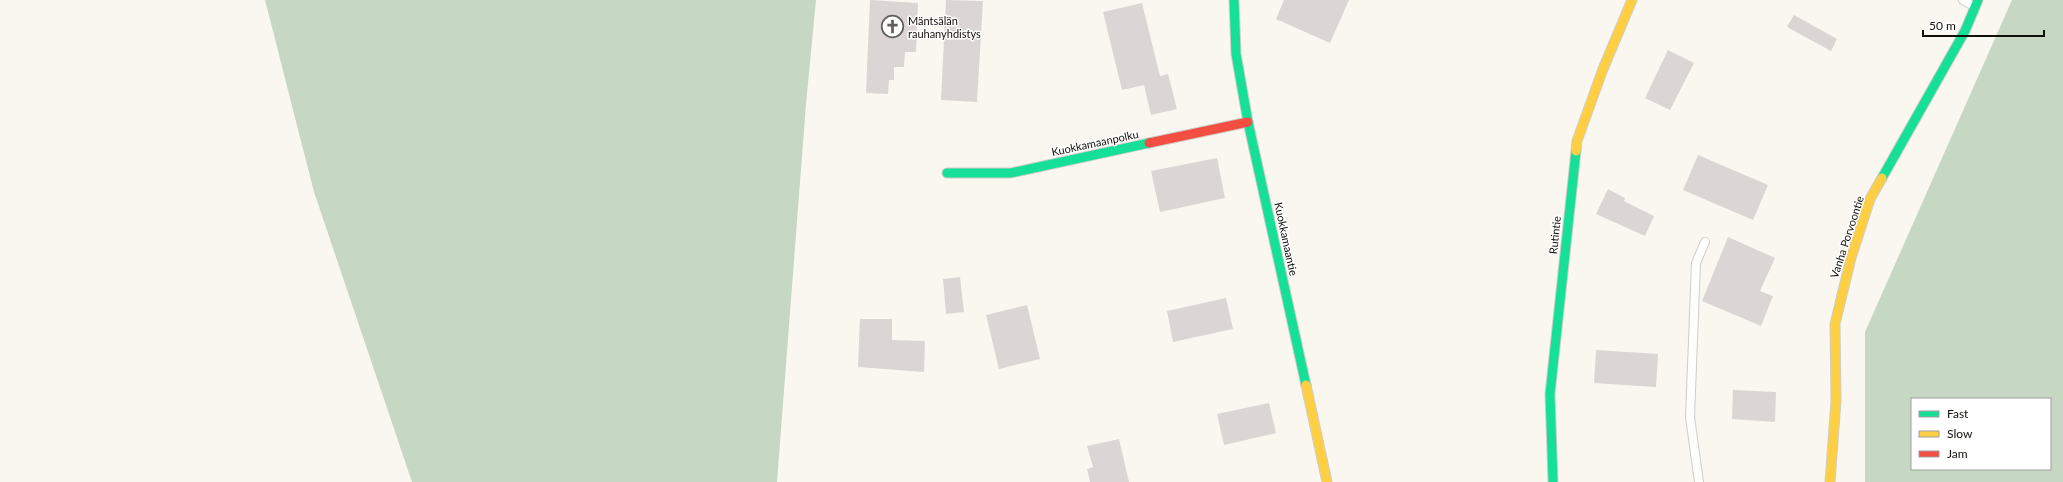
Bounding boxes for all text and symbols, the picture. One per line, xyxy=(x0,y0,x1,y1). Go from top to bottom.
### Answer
scale bar xyxy=(1923,12,2044,38)
church icon: Mäntsälän rauhanyhdistys xyxy=(880,14,906,40)
place label: Mäntsälän rauhanyhdistys xyxy=(908,14,981,40)
text: 50 m xyxy=(1929,18,1956,33)
street label: Kuokkamaanpolku xyxy=(1050,127,1140,158)
street label: Vanha Porvoontie xyxy=(1827,194,1866,280)
street label: Kuokkamaantie xyxy=(1272,201,1301,277)
street label: Rutintie xyxy=(1546,215,1563,255)
legend xyxy=(1911,398,2051,470)
text: Fast xyxy=(1947,406,1969,421)
text: Slow xyxy=(1947,426,1973,441)
text: Jam xyxy=(1947,446,1968,461)

